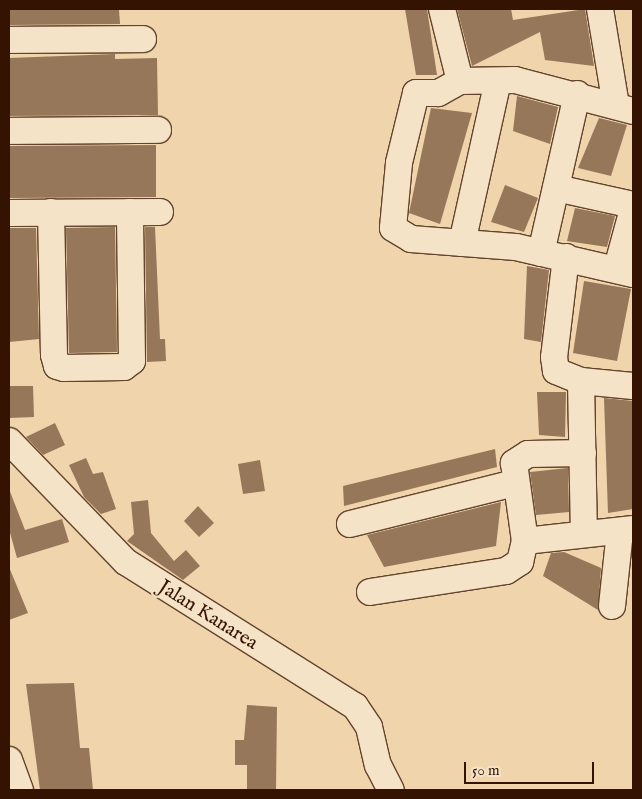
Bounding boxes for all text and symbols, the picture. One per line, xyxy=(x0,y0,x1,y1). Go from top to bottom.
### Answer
street label: Jalan Kanarea xyxy=(154,575,262,655)
scale bar xyxy=(467,752,597,784)
text: 50 m xyxy=(472,761,500,780)

